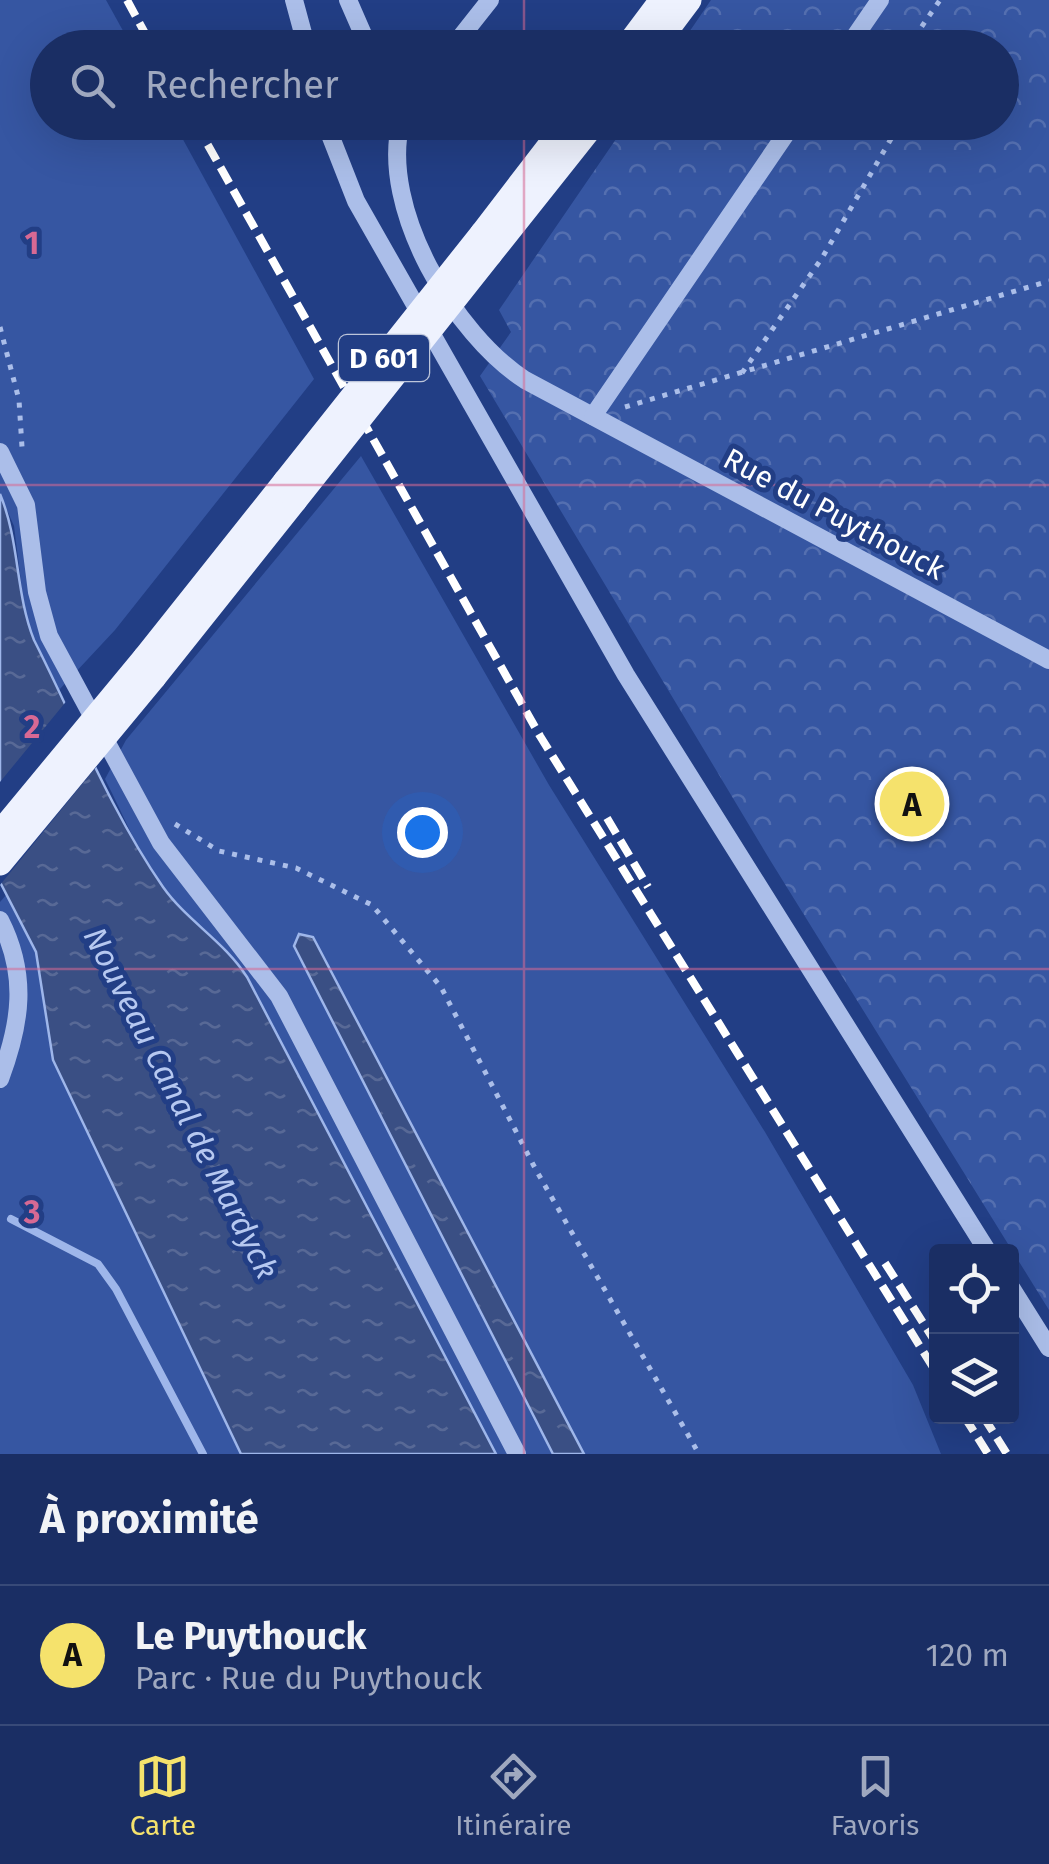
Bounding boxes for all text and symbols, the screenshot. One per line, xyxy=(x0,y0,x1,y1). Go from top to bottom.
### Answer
search box xyxy=(30,30,1019,140)
icon: search xyxy=(65,58,120,113)
text: Rechercher xyxy=(145,62,339,108)
text: 1 xyxy=(25,224,39,262)
road number: D 601 xyxy=(339,335,429,381)
street label: Rue du Puythouck xyxy=(717,441,951,588)
text: 2 xyxy=(24,708,40,746)
pin: A xyxy=(880,766,944,842)
your location xyxy=(397,807,448,858)
water label: Nouveau Canal de Mardyck xyxy=(76,921,286,1285)
text: 3 xyxy=(23,1193,40,1231)
map controls xyxy=(929,1244,1019,1424)
button: locate xyxy=(929,1244,1019,1334)
button: layers xyxy=(929,1334,1019,1424)
text: À proximité xyxy=(40,1494,259,1544)
text: Le Puythouck xyxy=(135,1613,366,1659)
text: A xyxy=(63,1636,82,1674)
text: 120 m xyxy=(926,1636,1009,1674)
text: Parc · Rue du Puythouck xyxy=(135,1659,482,1697)
tab: Carte xyxy=(130,1749,196,1842)
tab: Itinéraire xyxy=(455,1749,571,1842)
tab: Favoris xyxy=(831,1749,919,1842)

